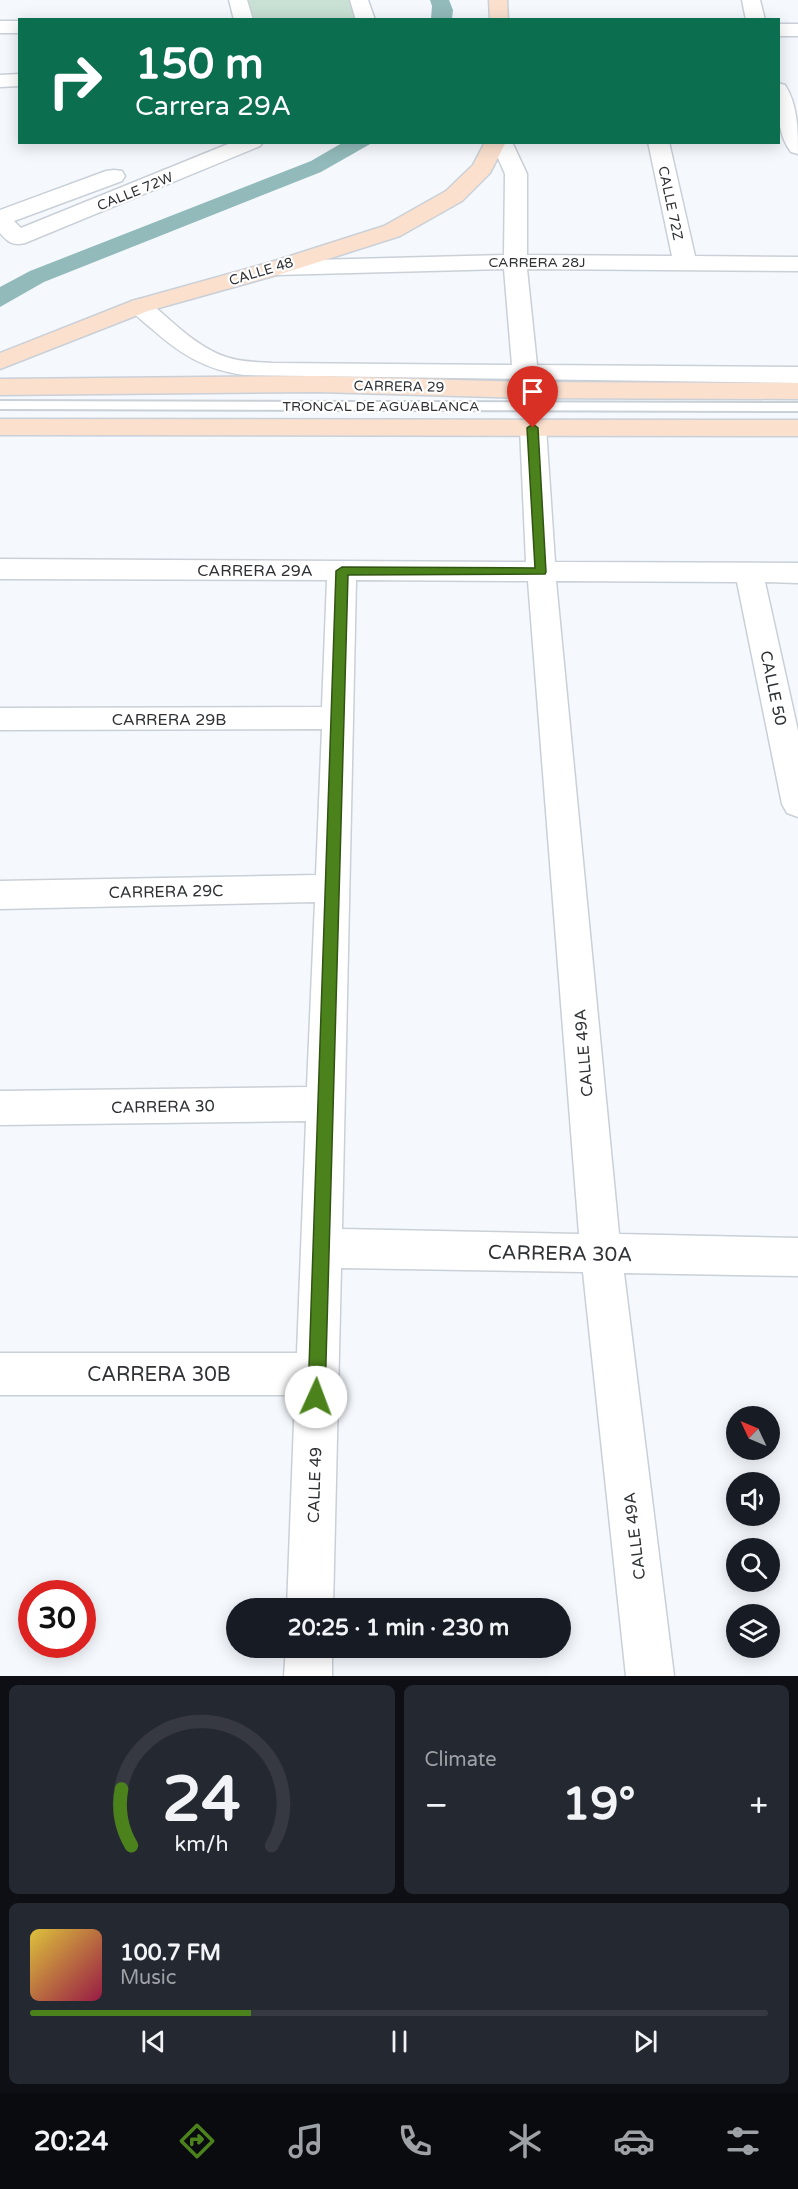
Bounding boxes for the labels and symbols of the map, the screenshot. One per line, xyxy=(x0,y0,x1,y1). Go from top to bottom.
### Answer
street label: CALLE 72Z xyxy=(654,164,687,242)
street label: CALLE 72W xyxy=(95,168,176,214)
street label: CALLE 48 xyxy=(227,254,296,289)
street label: CARRERA 28J xyxy=(488,254,586,271)
pin xyxy=(507,366,558,428)
street label: CARRERA 29 xyxy=(354,377,444,396)
street label: TRONCAL DE AGUABLANCA xyxy=(282,398,480,415)
street label: CARRERA 29A xyxy=(197,561,313,581)
street label: CALLE 50 xyxy=(755,649,791,727)
street label: CARRERA 29B xyxy=(112,710,226,730)
street label: CARRERA 29C xyxy=(108,881,224,903)
street label: CALLE 49A xyxy=(570,1008,598,1098)
street label: CARRERA 30 xyxy=(111,1096,215,1118)
street label: CARRERA 30A xyxy=(488,1241,632,1267)
street label: CARRERA 30B xyxy=(87,1363,231,1387)
position arrow xyxy=(284,1365,348,1429)
north arrow xyxy=(726,1406,780,1460)
street label: CALLE 49 xyxy=(304,1447,326,1523)
street label: CALLE 49A xyxy=(620,1491,650,1581)
speed limit sign: 30 xyxy=(18,1580,96,1658)

